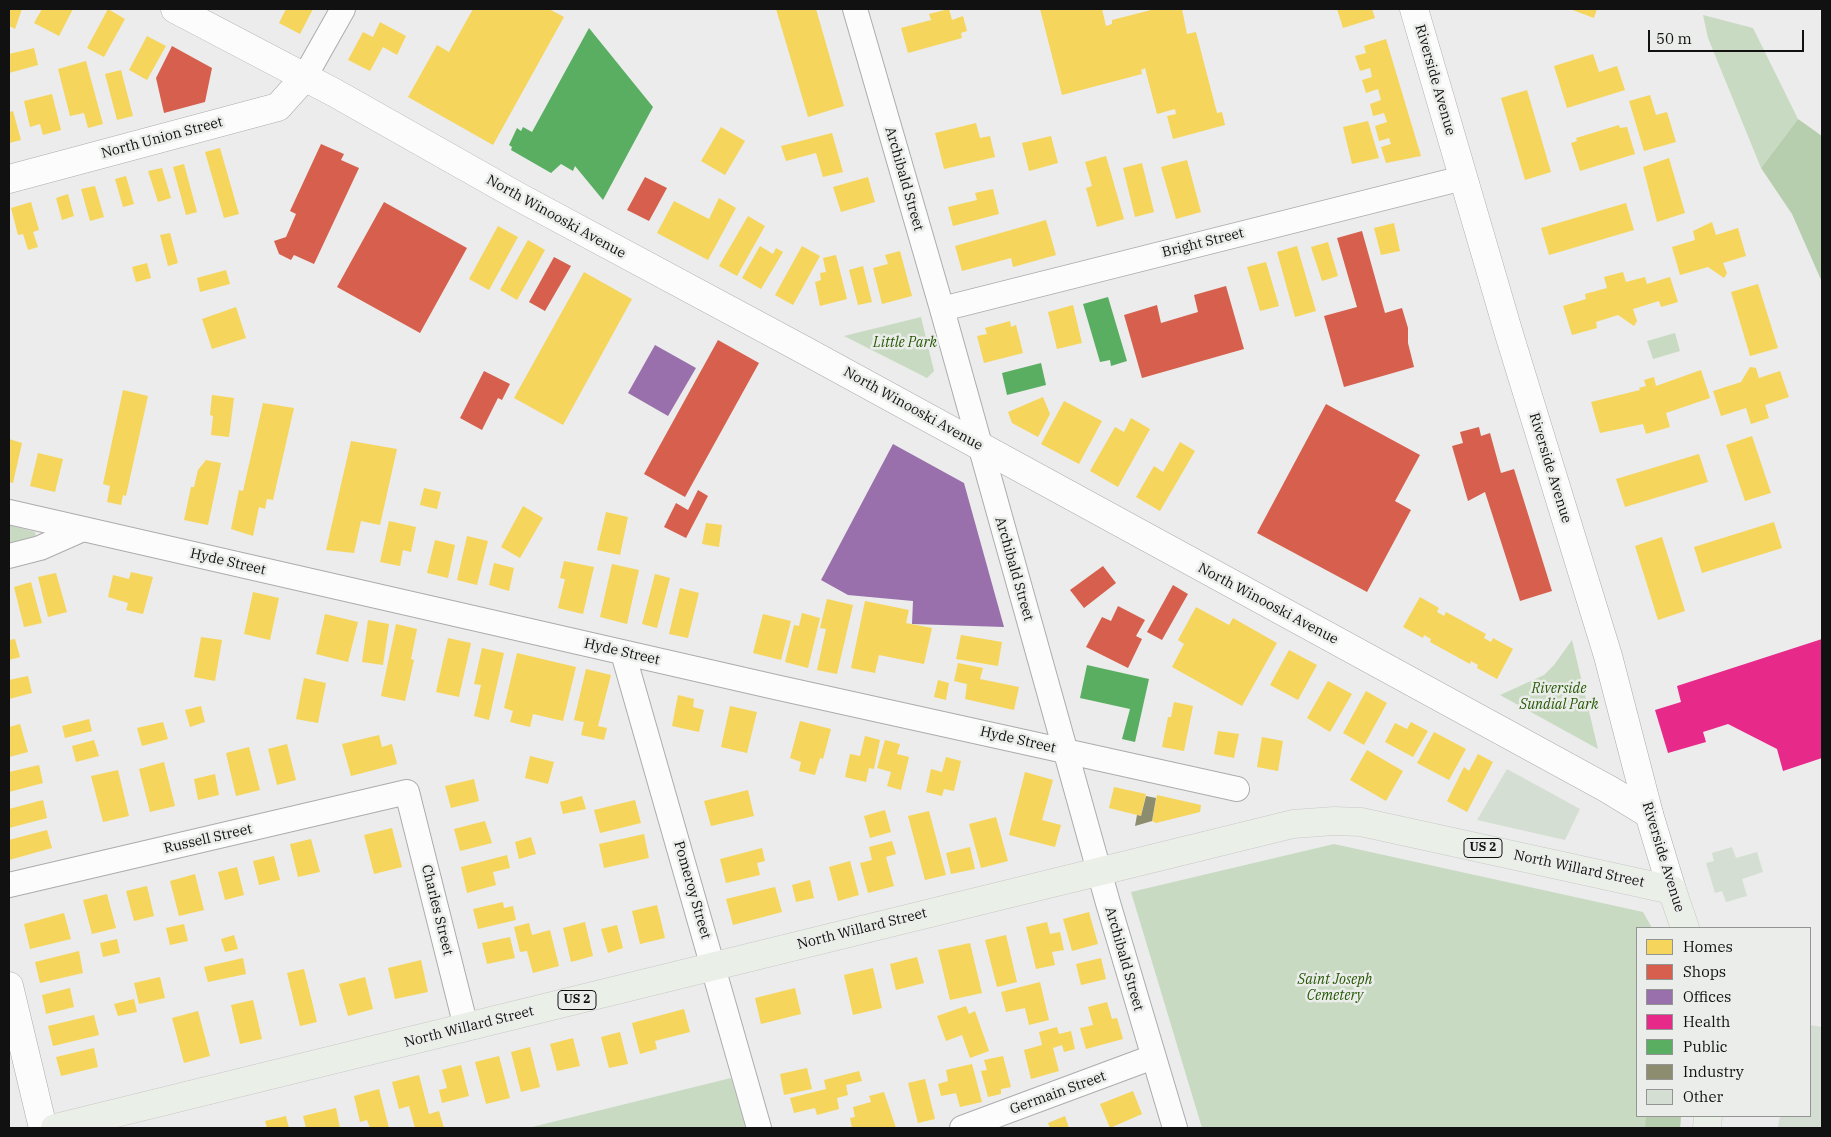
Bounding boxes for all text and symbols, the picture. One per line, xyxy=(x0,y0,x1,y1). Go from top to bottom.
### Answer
scale bar xyxy=(1651,20,1807,52)
street label: Riverside Avenue xyxy=(1411,23,1459,137)
text: 50 m xyxy=(1656,29,1692,48)
street label: North Union Street xyxy=(99,114,225,162)
street label: Archibald Street xyxy=(881,125,927,233)
street label: North Winooski Avenue xyxy=(483,172,629,262)
street label: Bright Street xyxy=(1160,225,1246,261)
park label: Little Park xyxy=(873,335,937,351)
street label: North Winooski Avenue xyxy=(840,364,986,454)
street label: Riverside Avenue xyxy=(1525,411,1575,525)
street label: Archibald Street xyxy=(991,515,1037,623)
street label: Hyde Street xyxy=(189,545,267,579)
street label: North Winooski Avenue xyxy=(1195,560,1341,648)
street label: Hyde Street xyxy=(583,635,661,669)
park label: Riverside Sundial Park xyxy=(1519,681,1599,714)
street label: Hyde Street xyxy=(979,723,1057,757)
street label: Riverside Avenue xyxy=(1638,800,1688,914)
street label: Russell Street xyxy=(162,821,254,857)
road number: US 2 xyxy=(1464,838,1502,858)
street label: Pomeroy Street xyxy=(670,839,714,941)
street label: North Willard Street xyxy=(1512,847,1646,891)
street label: Charles Street xyxy=(418,863,456,957)
street label: North Willard Street xyxy=(795,905,929,953)
street label: Archibald Street xyxy=(1101,905,1147,1013)
legend xyxy=(1636,927,1811,1117)
text: Homes xyxy=(1683,937,1733,956)
text: Shops xyxy=(1683,962,1726,981)
park label: Saint Joseph Cemetery xyxy=(1297,972,1373,1004)
text: Offices xyxy=(1683,987,1731,1006)
road number: US 2 xyxy=(558,990,596,1010)
street label: North Willard Street xyxy=(402,1003,536,1051)
text: Health xyxy=(1683,1012,1730,1031)
text: Public xyxy=(1683,1037,1728,1056)
text: Industry xyxy=(1683,1062,1744,1081)
street label: Germain Street xyxy=(1008,1068,1108,1118)
text: Other xyxy=(1683,1087,1723,1106)

